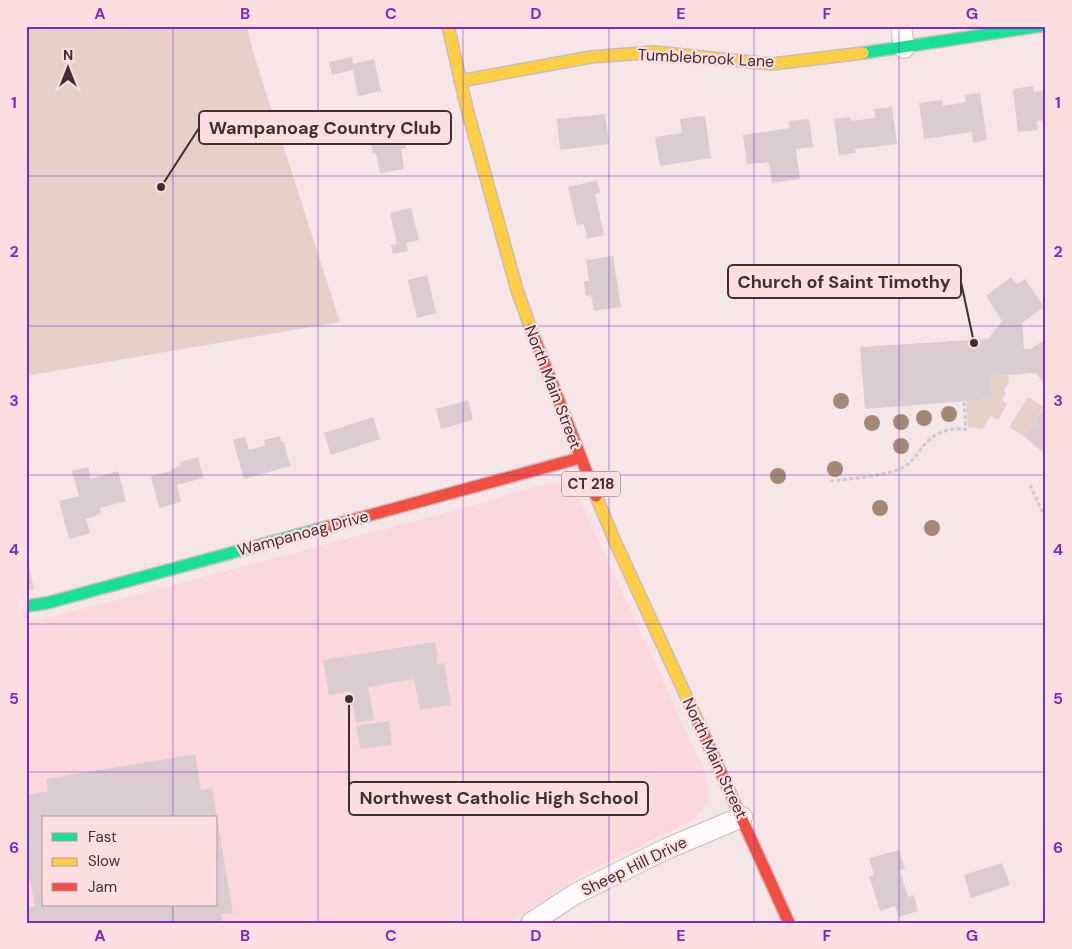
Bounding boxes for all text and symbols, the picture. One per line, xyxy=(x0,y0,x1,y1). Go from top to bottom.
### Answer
text: A xyxy=(94,3,106,24)
text: B xyxy=(240,3,250,24)
text: C xyxy=(385,3,397,24)
text: D xyxy=(530,3,542,24)
text: E xyxy=(676,3,686,24)
text: F xyxy=(823,3,832,24)
text: G xyxy=(966,3,978,24)
north arrow xyxy=(42,42,92,92)
street label: Tumblebrook Lane xyxy=(637,44,775,72)
text: N xyxy=(63,46,73,64)
text: 1 xyxy=(11,92,17,113)
text: 1 xyxy=(1055,92,1061,113)
callout: Wampanoag Country Club xyxy=(199,111,451,144)
text: Wampanoag Country Club xyxy=(209,116,441,140)
text: 2 xyxy=(9,241,19,262)
text: 2 xyxy=(1053,241,1063,262)
callout: Church of Saint Timothy xyxy=(728,265,961,298)
text: Church of Saint Timothy xyxy=(737,270,951,294)
street label: North Main Street xyxy=(520,322,586,452)
text: 3 xyxy=(9,390,19,411)
text: 3 xyxy=(1053,390,1063,411)
road number: CT 218 xyxy=(562,472,620,496)
street label: Wampanoag Drive xyxy=(235,505,371,561)
text: 4 xyxy=(9,539,19,560)
text: 4 xyxy=(1053,539,1063,560)
text: 5 xyxy=(9,688,19,709)
text: 5 xyxy=(1053,688,1063,709)
street label: North Main Street xyxy=(678,694,752,822)
callout: Northwest Catholic High School xyxy=(349,782,648,815)
text: Northwest Catholic High School xyxy=(359,786,639,810)
legend xyxy=(42,816,218,906)
text: Fast xyxy=(88,827,117,847)
street label: Sheep Hill Drive xyxy=(578,831,690,901)
text: 6 xyxy=(9,837,19,858)
text: 6 xyxy=(1053,837,1063,858)
text: Slow xyxy=(88,851,121,871)
text: Jam xyxy=(88,877,117,897)
text: A xyxy=(94,925,106,946)
text: B xyxy=(240,925,250,946)
text: C xyxy=(385,925,397,946)
text: D xyxy=(530,925,542,946)
text: E xyxy=(676,925,686,946)
text: F xyxy=(823,925,832,946)
text: G xyxy=(966,925,978,946)

